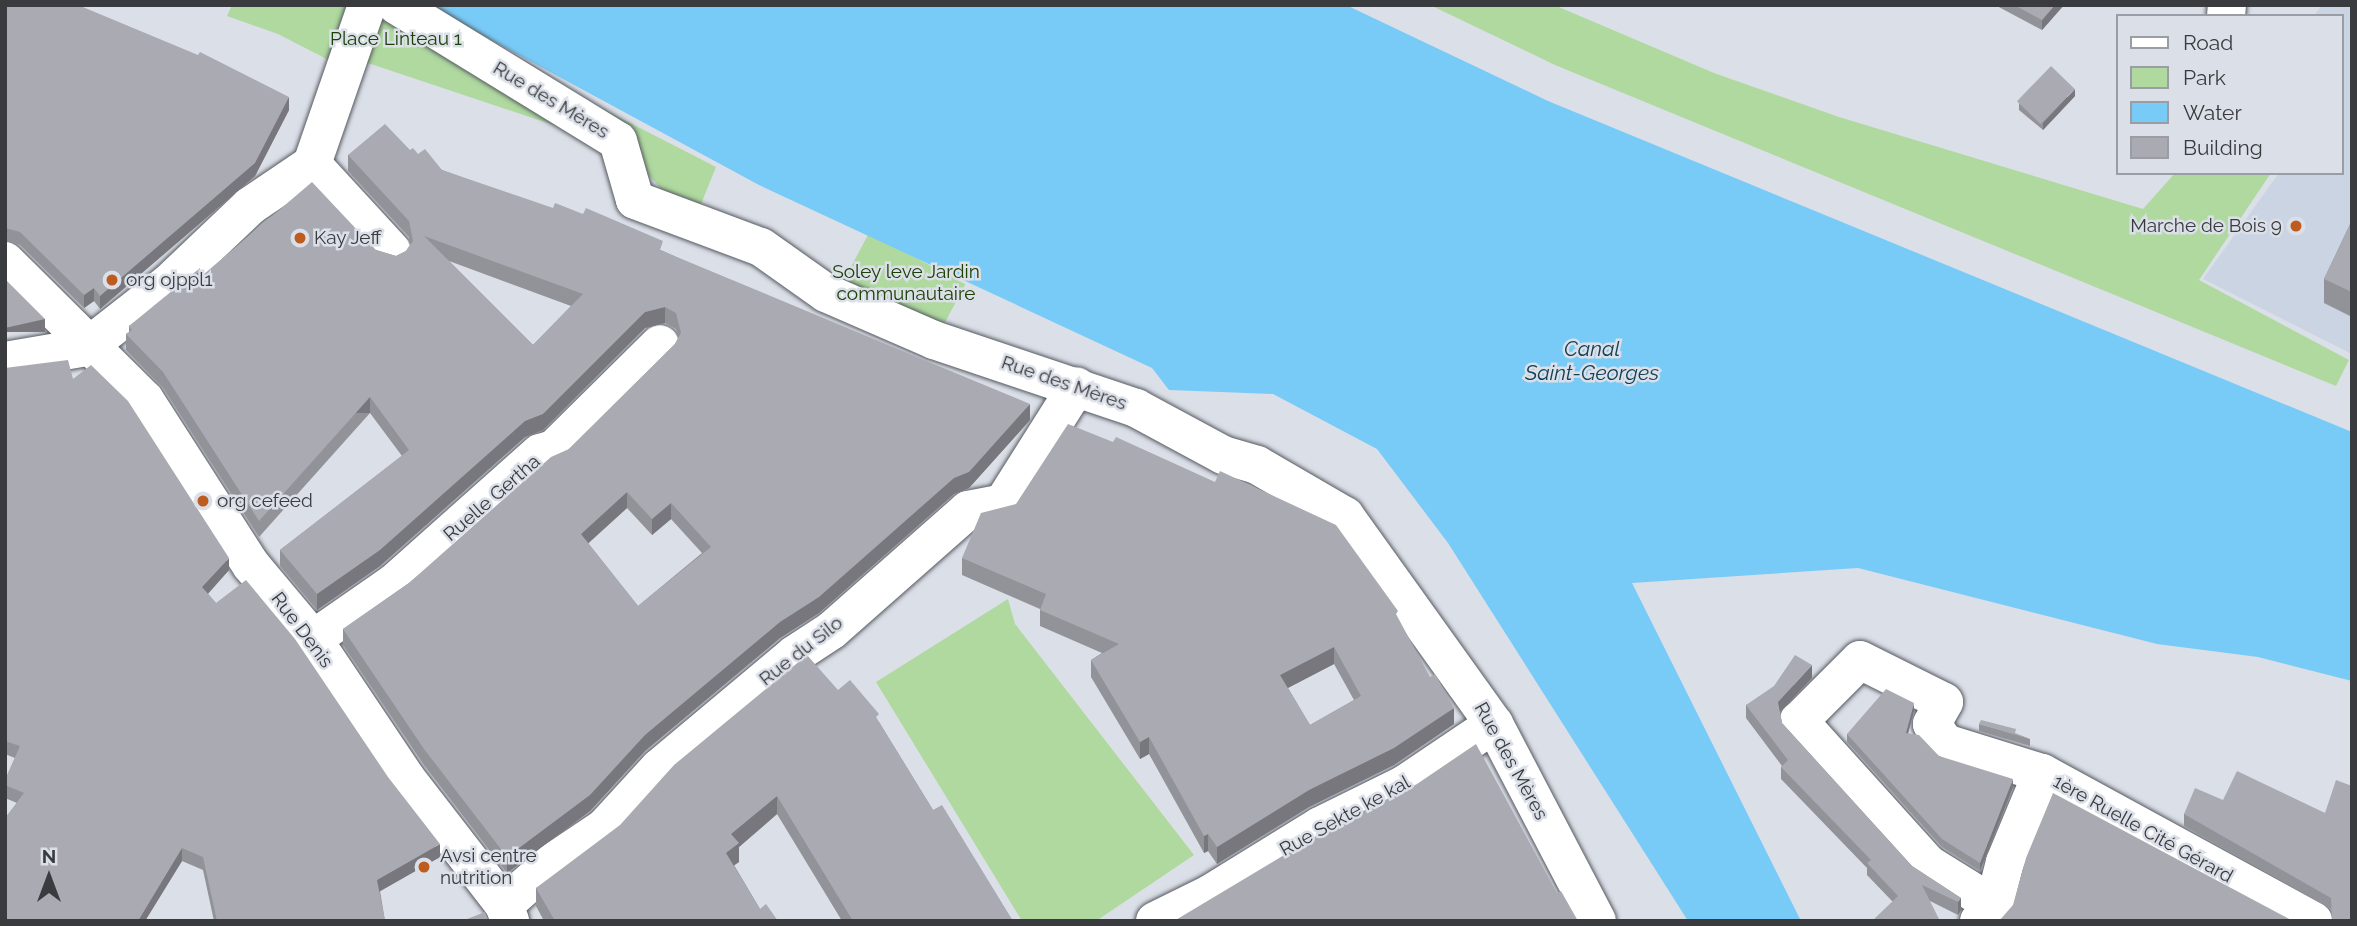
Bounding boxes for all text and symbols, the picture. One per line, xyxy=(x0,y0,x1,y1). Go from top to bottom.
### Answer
legend xyxy=(2116,14,2343,175)
park label: Place Linteau 1 xyxy=(330,28,462,50)
text: Road xyxy=(2183,30,2233,55)
street label: Rue des Mères xyxy=(489,57,613,143)
text: Park xyxy=(2183,65,2226,90)
text: Water xyxy=(2183,100,2242,125)
text: Building xyxy=(2183,135,2263,160)
place label: Marche de Bois 9 xyxy=(2130,215,2282,237)
marker: Marche de Bois 9 xyxy=(2288,218,2304,234)
place label: Kay Jeff xyxy=(314,227,382,249)
marker: Kay Jeff xyxy=(292,230,308,246)
park label: Soley leve Jardin communautaire xyxy=(832,261,980,305)
place label: org ojppl1 xyxy=(126,269,213,291)
marker: org ojppl1 xyxy=(104,272,120,288)
water label: Canal Saint-Georges xyxy=(1525,336,1659,386)
street label: Rue des Mères xyxy=(998,351,1130,415)
street label: Ruelle Gertha xyxy=(439,450,545,546)
place label: org cefeed xyxy=(217,490,313,512)
marker: org cefeed xyxy=(195,493,211,509)
street label: Rue Denis xyxy=(266,588,338,672)
street label: Rue du Silo xyxy=(755,611,847,691)
street label: Rue des Mères xyxy=(1469,698,1553,824)
street label: 1ère Ruelle Cité Gérard xyxy=(2049,770,2237,888)
street label: Rue Sekte ke kal xyxy=(1276,771,1414,861)
north arrow xyxy=(14,842,84,912)
text: N xyxy=(42,845,56,867)
place label: Avsi centre nutrition xyxy=(440,845,537,889)
marker: Avsi centre nutrition xyxy=(414,857,434,877)

